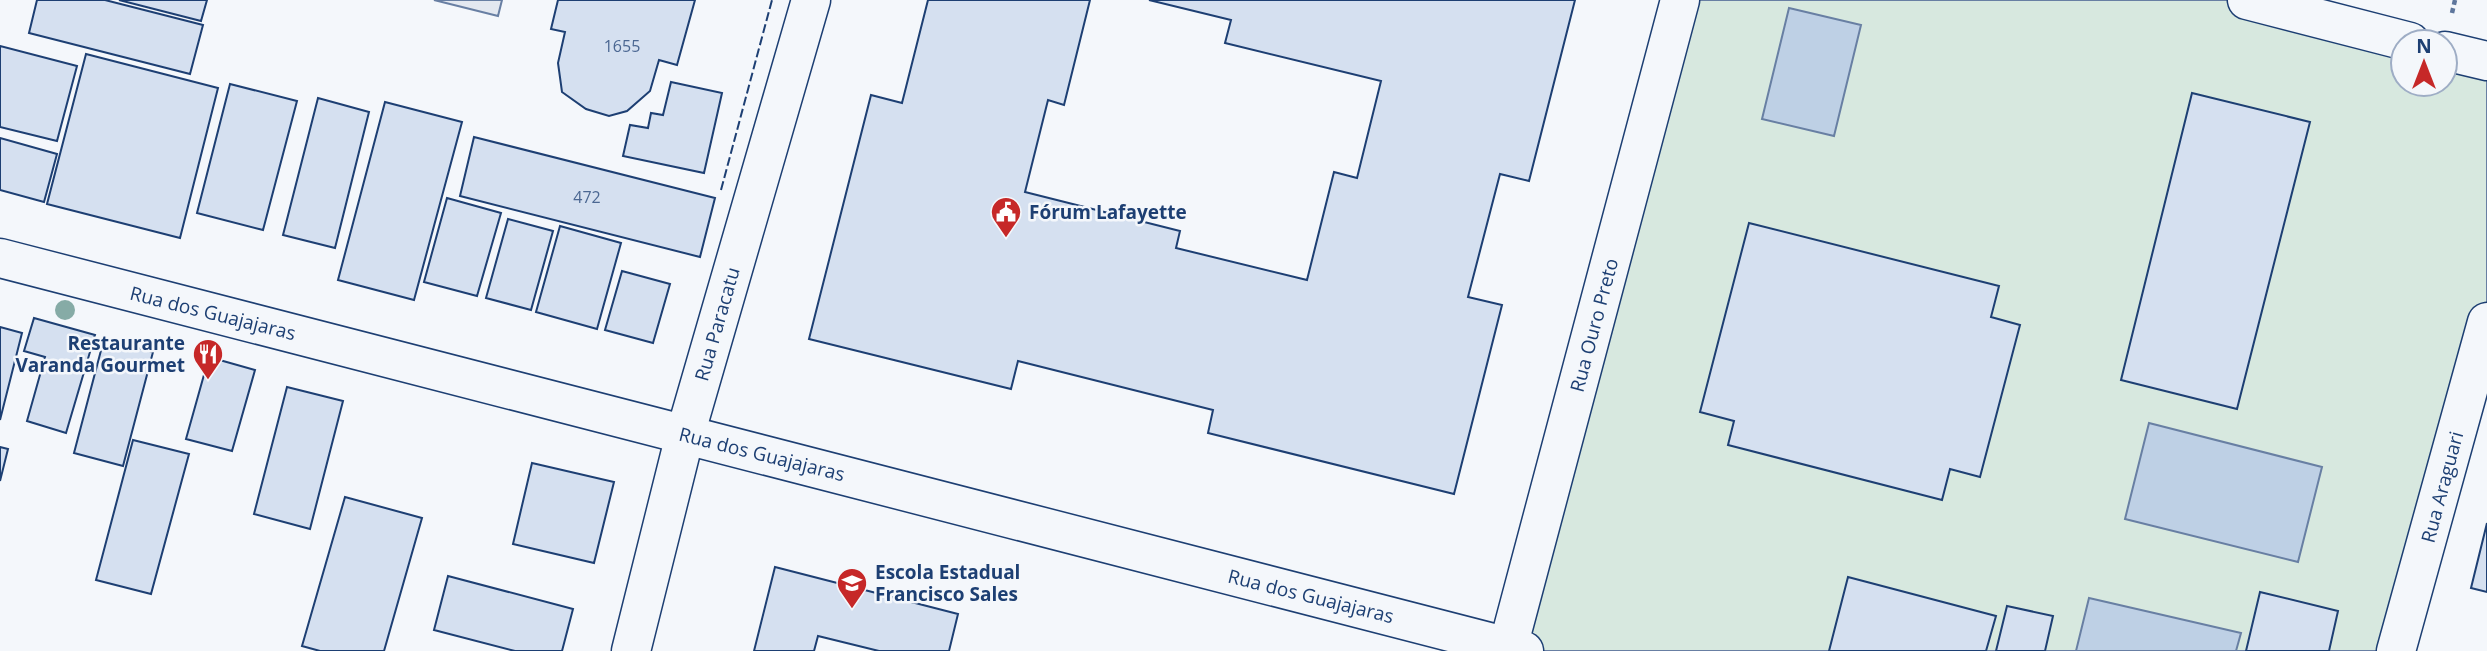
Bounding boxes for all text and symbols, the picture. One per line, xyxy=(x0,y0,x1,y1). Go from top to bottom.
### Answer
north arrow xyxy=(2389,28,2459,98)
text: N xyxy=(2416,33,2432,59)
house number: 1655 xyxy=(604,35,640,57)
house number: 472 xyxy=(573,186,601,208)
public building icon: Fórum Lafayette xyxy=(989,195,1023,239)
place label: Fórum Lafayette xyxy=(1029,199,1187,225)
street label: Rua Ouro Preto xyxy=(1564,255,1624,395)
street label: Rua Paracatu xyxy=(688,264,746,384)
street label: Rua dos Guajajaras xyxy=(127,280,299,346)
place label: Restaurante Varanda Gourmet xyxy=(15,330,185,378)
restaurant icon: Restaurante Varanda Gourmet xyxy=(191,337,225,381)
street label: Rua dos Guajajaras xyxy=(676,421,848,487)
street label: Rua Araguari xyxy=(2415,428,2469,546)
place label: Escola Estadual Francisco Sales xyxy=(875,559,1020,607)
street label: Rua dos Guajajaras xyxy=(1225,563,1397,629)
school or university icon: Escola Estadual Francisco Sales xyxy=(835,566,869,610)

